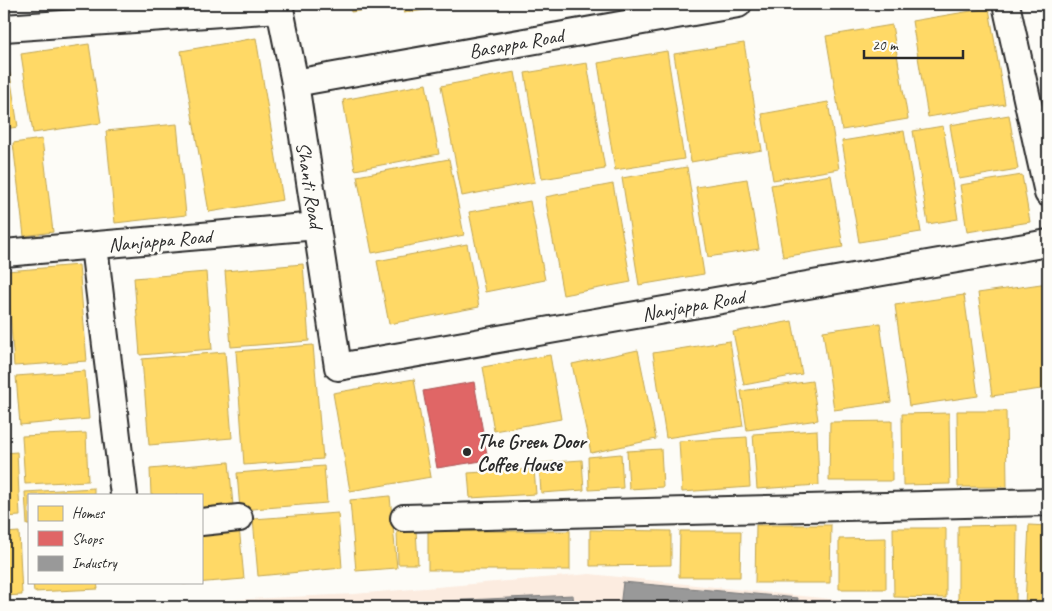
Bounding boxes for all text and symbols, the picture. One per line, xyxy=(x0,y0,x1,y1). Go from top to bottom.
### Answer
street label: Basappa Road xyxy=(467,22,568,64)
scale bar xyxy=(864,28,963,60)
text: 20 m xyxy=(872,36,899,55)
street label: Shanti Road xyxy=(290,140,329,233)
street label: Nanjappa Road xyxy=(107,223,216,257)
street label: Nanjappa Road xyxy=(640,284,749,327)
place label: The Green Door Coffee House xyxy=(477,429,588,477)
marker: The Green Door Coffee House xyxy=(461,446,473,458)
legend xyxy=(28,494,202,584)
text: Homes xyxy=(72,504,106,523)
text: Shops xyxy=(72,530,105,549)
text: Industry xyxy=(72,554,119,573)

